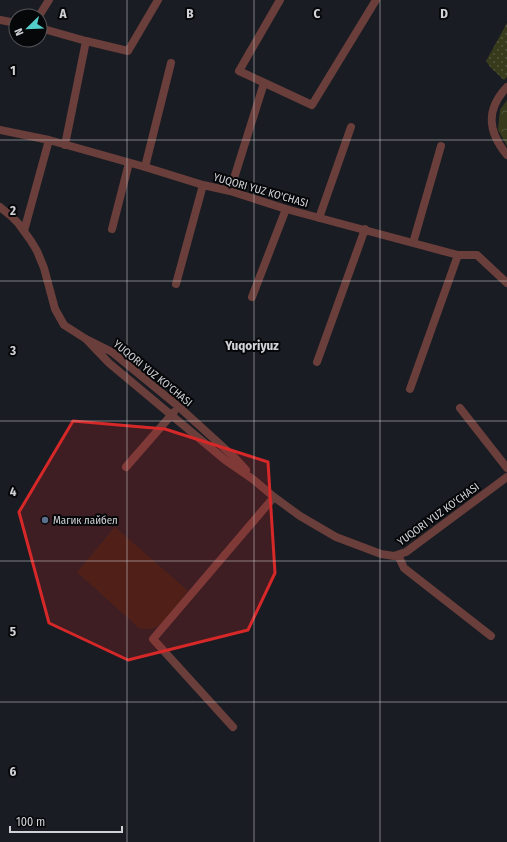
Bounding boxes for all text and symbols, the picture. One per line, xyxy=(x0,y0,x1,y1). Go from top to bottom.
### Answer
text: A xyxy=(58,6,67,21)
text: B xyxy=(186,6,194,21)
text: C xyxy=(314,6,321,21)
text: D xyxy=(440,6,448,21)
north arrow xyxy=(8,8,48,48)
text: N xyxy=(12,26,27,37)
text: 1 xyxy=(10,63,16,78)
street label: YUQORI YUZ KO'CHASI xyxy=(212,171,310,210)
text: 2 xyxy=(9,203,16,218)
street label: YUQORI YUZ KO'CHASI xyxy=(111,337,195,409)
district label: Yuqoriyuz xyxy=(224,338,279,353)
text: 3 xyxy=(9,343,16,358)
street label: YUQORI YUZ KO'CHASI xyxy=(395,480,482,548)
text: 4 xyxy=(10,484,17,499)
place label: Магик лайбел xyxy=(53,514,118,527)
marker: Магик лайбел xyxy=(40,515,50,525)
text: 5 xyxy=(10,624,16,639)
text: 6 xyxy=(10,764,17,779)
scale bar xyxy=(10,808,122,834)
text: 100 m xyxy=(16,815,45,829)

